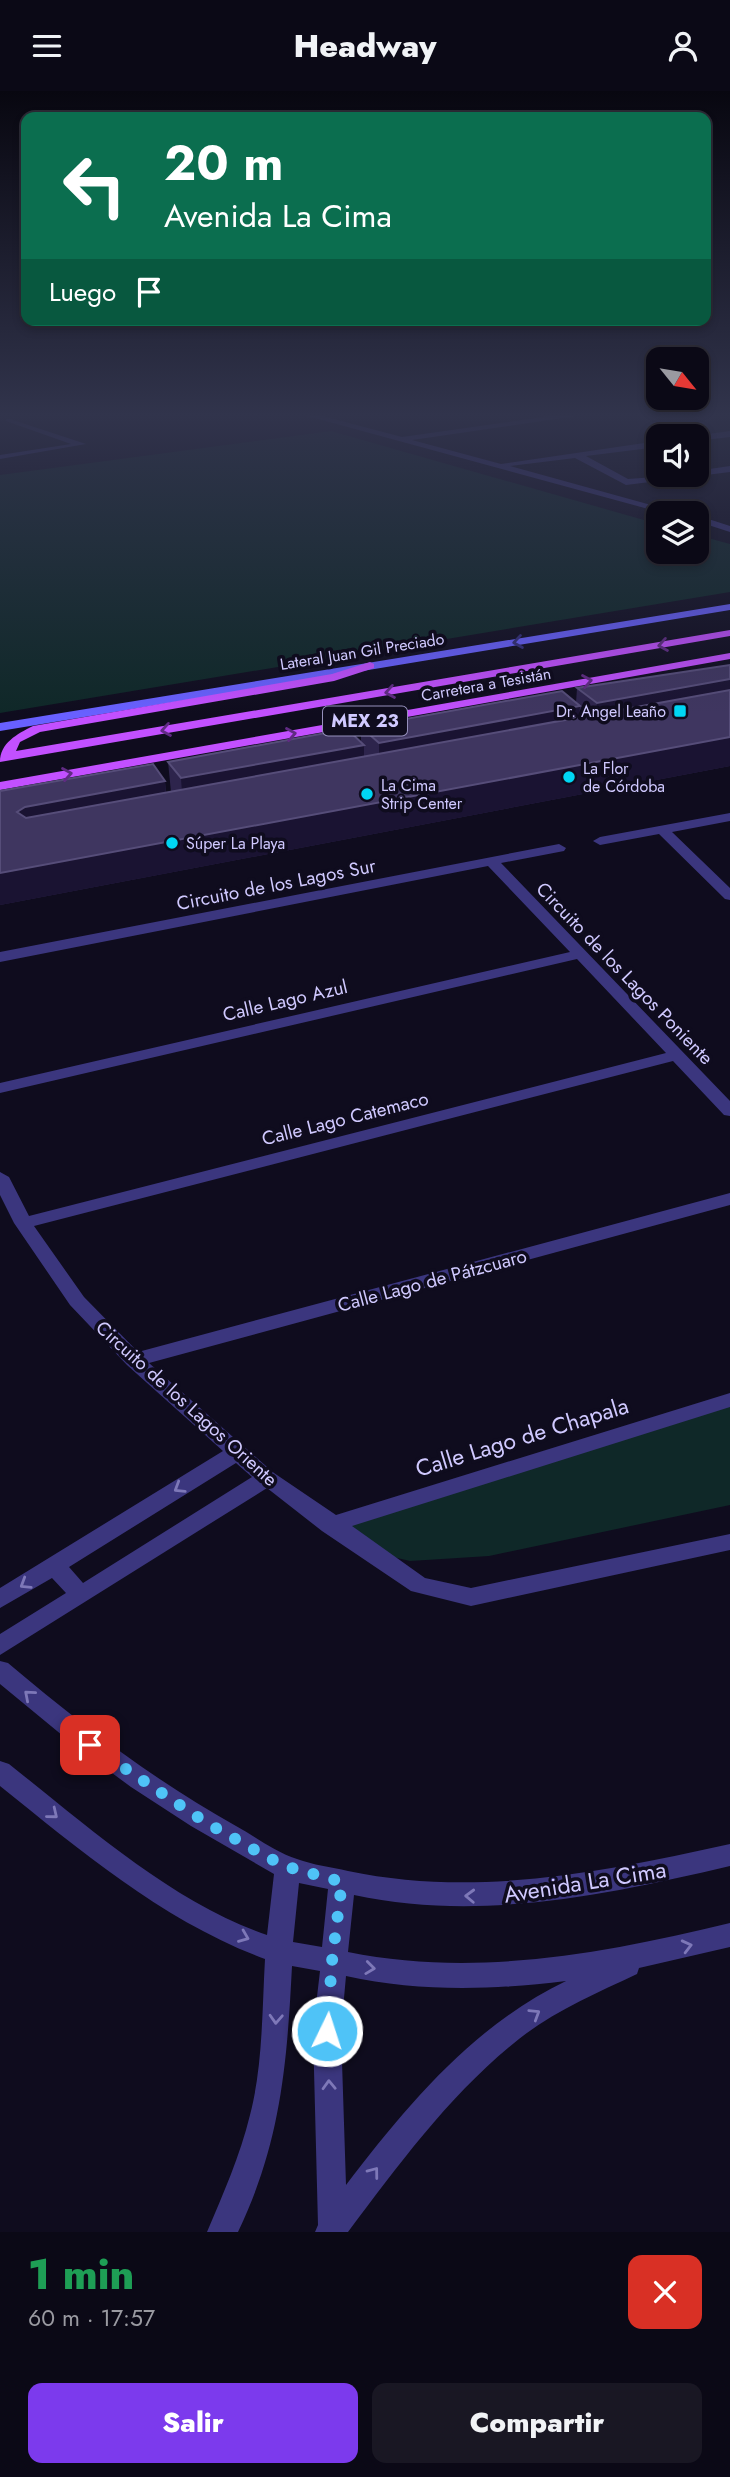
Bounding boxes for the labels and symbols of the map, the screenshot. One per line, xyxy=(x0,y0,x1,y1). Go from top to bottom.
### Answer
north arrow xyxy=(646,347,709,409)
street label: Lateral Juan Gil Preciado xyxy=(278,627,446,676)
one-way arrow xyxy=(512,634,524,649)
one-way arrow xyxy=(657,637,669,652)
street label: Carretera a Tesistán xyxy=(419,662,553,707)
one-way arrow xyxy=(581,675,593,690)
one-way arrow xyxy=(384,684,396,699)
place label: Dr. Angel Leaño xyxy=(556,700,666,723)
marker: Dr. Angel Leaño xyxy=(672,703,688,719)
road number: MEX 23 xyxy=(323,707,407,735)
one-way arrow xyxy=(160,722,172,737)
one-way arrow xyxy=(285,728,297,743)
place label: La Flor de Córdoba xyxy=(583,757,665,798)
one-way arrow xyxy=(61,768,73,783)
marker: La Flor de Córdoba xyxy=(561,769,577,785)
place label: La Cima Strip Center xyxy=(381,774,463,815)
marker: La Cima Strip Center xyxy=(359,786,375,802)
place label: Súper La Playa xyxy=(186,832,285,855)
marker: Súper La Playa xyxy=(164,835,180,851)
street label: Circuito de los Lagos Sur xyxy=(174,852,378,917)
street label: Circuito de los Lagos Poniente xyxy=(530,876,719,1071)
street label: Calle Lago Azul xyxy=(220,973,350,1028)
street label: Calle Lago Catemaco xyxy=(259,1085,431,1152)
street label: Calle Lago de Pátzcuaro xyxy=(335,1242,530,1319)
street label: Circuito de los Lagos Oriente xyxy=(90,1314,284,1493)
street label: Calle Lago de Chapala xyxy=(411,1388,633,1486)
one-way arrow xyxy=(174,1480,187,1493)
one-way arrow xyxy=(20,1575,33,1588)
one-way arrow xyxy=(24,1691,37,1703)
pin xyxy=(60,1715,120,1775)
one-way arrow xyxy=(45,1806,58,1818)
street label: Avenida La Cima xyxy=(501,1852,669,1912)
one-way arrow xyxy=(464,1888,475,1903)
one-way arrow xyxy=(237,1928,249,1942)
one-way arrow xyxy=(681,1940,693,1954)
one-way arrow xyxy=(364,1960,376,1975)
position arrow xyxy=(290,1994,364,2068)
one-way arrow xyxy=(527,2009,540,2022)
one-way arrow xyxy=(268,2014,283,2025)
one-way arrow xyxy=(322,2080,337,2091)
one-way arrow xyxy=(366,2168,378,2180)

